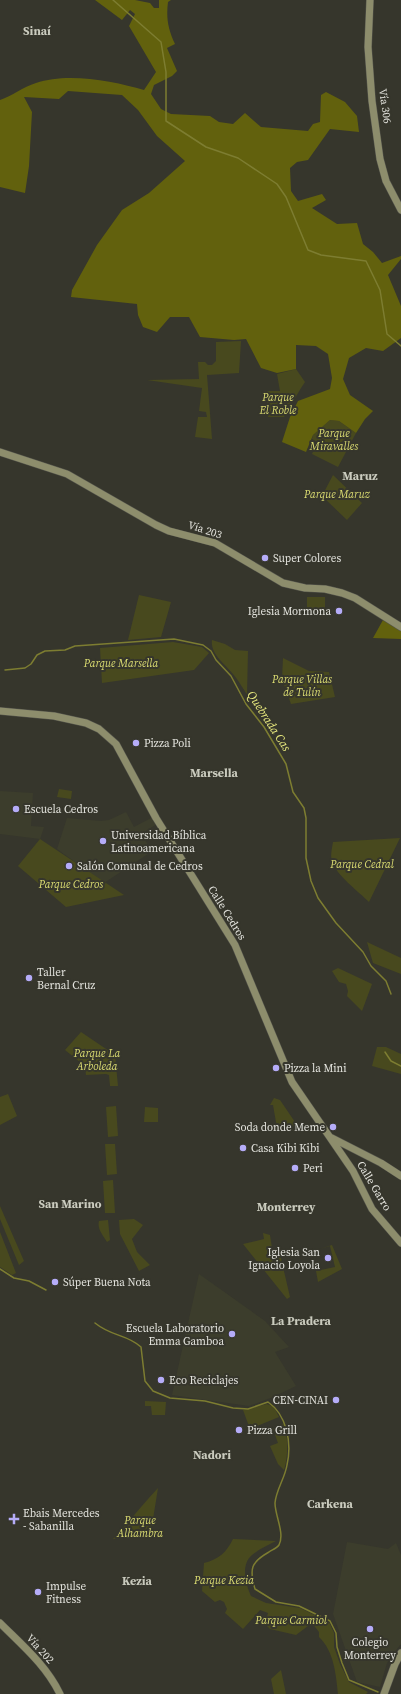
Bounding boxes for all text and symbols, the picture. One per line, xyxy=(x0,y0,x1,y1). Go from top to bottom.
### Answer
district label: Sinaí xyxy=(23,23,51,39)
street label: Vía 306 xyxy=(375,88,395,125)
park label: Parque El Roble xyxy=(258,390,297,418)
park label: Parque Miravalles xyxy=(309,426,358,454)
district label: Maruz xyxy=(342,468,378,484)
park label: Parque Maruz xyxy=(303,487,371,502)
street label: Vía 203 xyxy=(186,517,224,543)
place label: Super Colores xyxy=(273,551,341,566)
marker: Super Colores xyxy=(260,553,270,563)
place label: Iglesia Mormona xyxy=(248,604,331,619)
marker: Iglesia Mormona xyxy=(334,606,344,616)
park label: Parque Marsella xyxy=(83,656,158,671)
park label: Parque Villas de Tulín xyxy=(271,672,332,700)
water label: Quebrada Cas xyxy=(244,688,295,755)
place label: Pizza Poli xyxy=(144,736,191,751)
marker: Pizza Poli xyxy=(131,738,141,748)
district label: Marsella xyxy=(190,765,239,781)
place label: Escuela Cedros xyxy=(24,802,98,817)
marker: Escuela Cedros xyxy=(11,804,21,814)
place label: Universidad Bíblica Latinoamericana xyxy=(111,828,207,856)
marker: Universidad Bíblica Latinoamericana xyxy=(98,836,108,846)
park label: Parque Cedral xyxy=(329,857,395,872)
place label: Salón Comunal de Cedros xyxy=(77,859,203,874)
marker: Salón Comunal de Cedros xyxy=(64,861,74,871)
park label: Parque Cedros xyxy=(38,877,103,892)
street label: Calle Cedros xyxy=(204,883,250,943)
place label: Taller Bernal Cruz xyxy=(37,965,95,993)
marker: Taller Bernal Cruz xyxy=(24,973,34,983)
park label: Parque La Arboleda xyxy=(73,1046,120,1074)
place label: Pizza la Mini xyxy=(284,1061,347,1076)
marker: Pizza la Mini xyxy=(271,1063,281,1073)
place label: Soda donde Meme xyxy=(235,1120,325,1135)
marker: Soda donde Meme xyxy=(328,1122,338,1132)
place label: Casa Kibi Kibi xyxy=(251,1141,320,1156)
marker: Casa Kibi Kibi xyxy=(238,1143,248,1153)
street label: Calle Garro xyxy=(353,1158,395,1214)
place label: Peri xyxy=(303,1161,323,1176)
marker: Peri xyxy=(290,1163,300,1173)
district label: San Marino xyxy=(38,1196,102,1212)
district label: Monterrey xyxy=(257,1199,316,1215)
place label: Iglesia San Ignacio Loyola xyxy=(248,1245,320,1273)
marker: Iglesia San Ignacio Loyola xyxy=(323,1253,333,1263)
place label: Súper Buena Nota xyxy=(63,1275,151,1290)
marker: Súper Buena Nota xyxy=(50,1277,60,1287)
district label: La Pradera xyxy=(271,1313,332,1329)
place label: Escuela Laboratorio Emma Gamboa xyxy=(126,1321,224,1349)
marker: Escuela Laboratorio Emma Gamboa xyxy=(227,1329,237,1339)
place label: Eco Reciclajes xyxy=(169,1373,239,1388)
marker: Eco Reciclajes xyxy=(156,1375,166,1385)
place label: CEN-CINAI xyxy=(273,1393,328,1408)
marker: CEN-CINAI xyxy=(331,1395,341,1405)
place label: Pizza Grill xyxy=(247,1423,297,1438)
marker: Pizza Grill xyxy=(234,1425,244,1435)
district label: Nadori xyxy=(193,1447,231,1463)
district label: Carkena xyxy=(307,1496,354,1512)
place label: Ebais Mercedes - Sabanilla xyxy=(23,1506,100,1534)
marker: Ebais Mercedes - Sabanilla xyxy=(8,1513,20,1525)
park label: Parque Alhambra xyxy=(116,1513,163,1541)
district label: Kezia xyxy=(122,1573,153,1589)
park label: Parque Kezia xyxy=(193,1573,254,1588)
place label: Impulse Fitness xyxy=(46,1579,87,1607)
marker: Impulse Fitness xyxy=(33,1587,43,1597)
park label: Parque Carmiol xyxy=(254,1613,328,1628)
marker: Colegio Monterrey xyxy=(365,1624,375,1634)
street label: Vía 202 xyxy=(23,1631,58,1667)
place label: Colegio Monterrey xyxy=(344,1635,396,1663)

